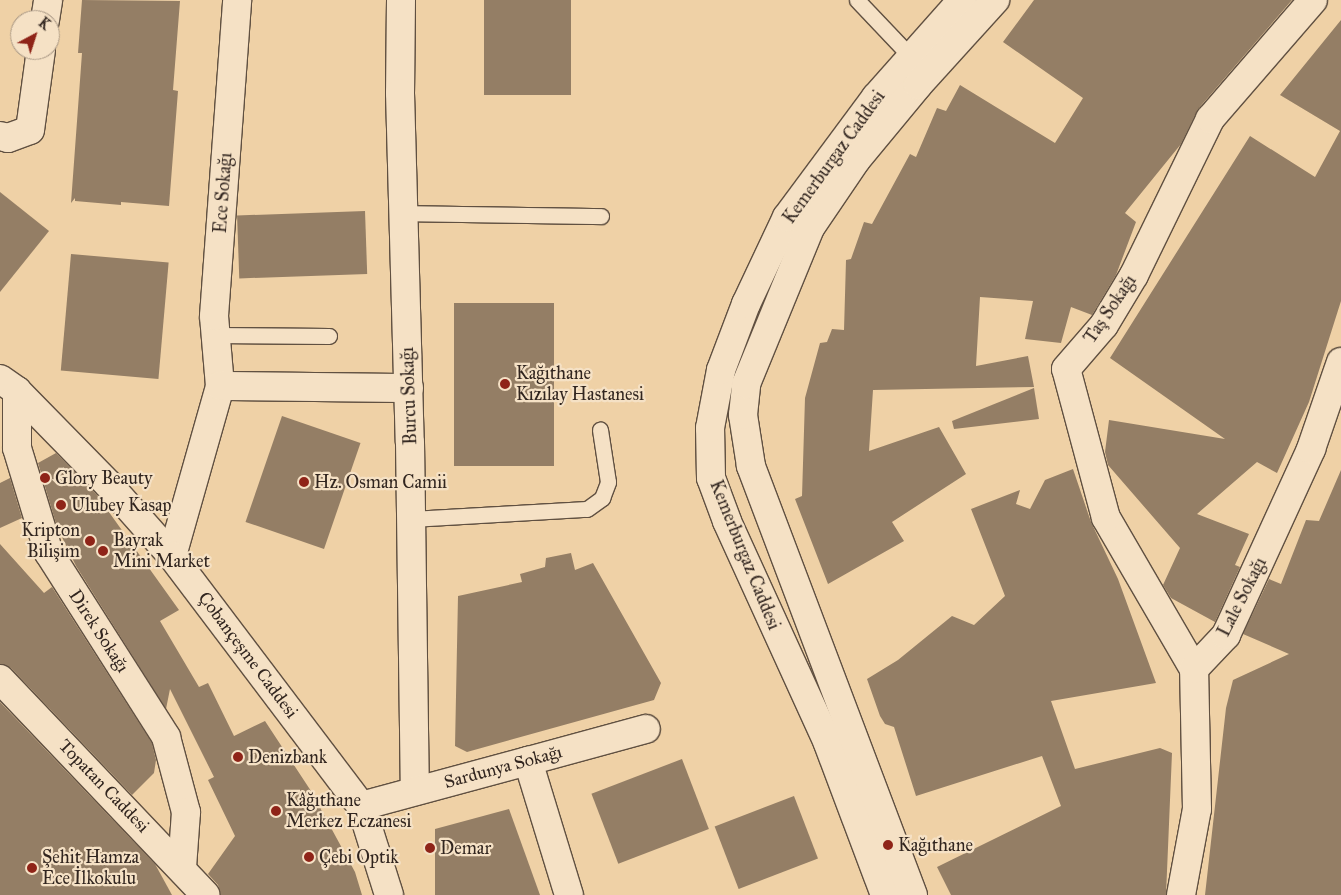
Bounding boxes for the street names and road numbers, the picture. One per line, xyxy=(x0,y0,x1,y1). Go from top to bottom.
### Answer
street label: Kemerburgaz Caddesi xyxy=(778,86,890,228)
street label: Ece Sokağı xyxy=(209,152,237,234)
street label: Taş Sokağı xyxy=(1079,271,1141,347)
street label: Burcu Sokağı xyxy=(396,347,422,445)
street label: Kemerburgaz Caddesi xyxy=(705,477,785,633)
street label: Lale Sokağı xyxy=(1213,554,1271,640)
street label: Direk Sokağı xyxy=(64,586,134,676)
street label: Çobançeşme Caddesi xyxy=(193,588,303,722)
street label: Topatan Caddesi xyxy=(54,735,154,837)
street label: Sardunya Sokağı xyxy=(442,741,564,793)

